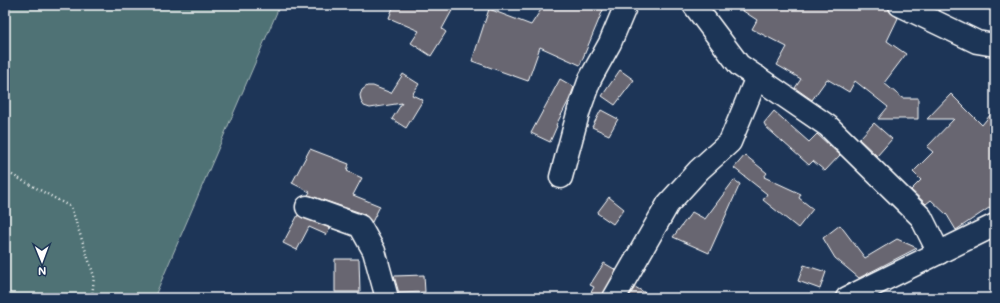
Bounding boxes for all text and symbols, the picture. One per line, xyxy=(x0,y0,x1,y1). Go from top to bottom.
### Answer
north arrow xyxy=(22,241,62,281)
text: N xyxy=(38,264,46,279)

